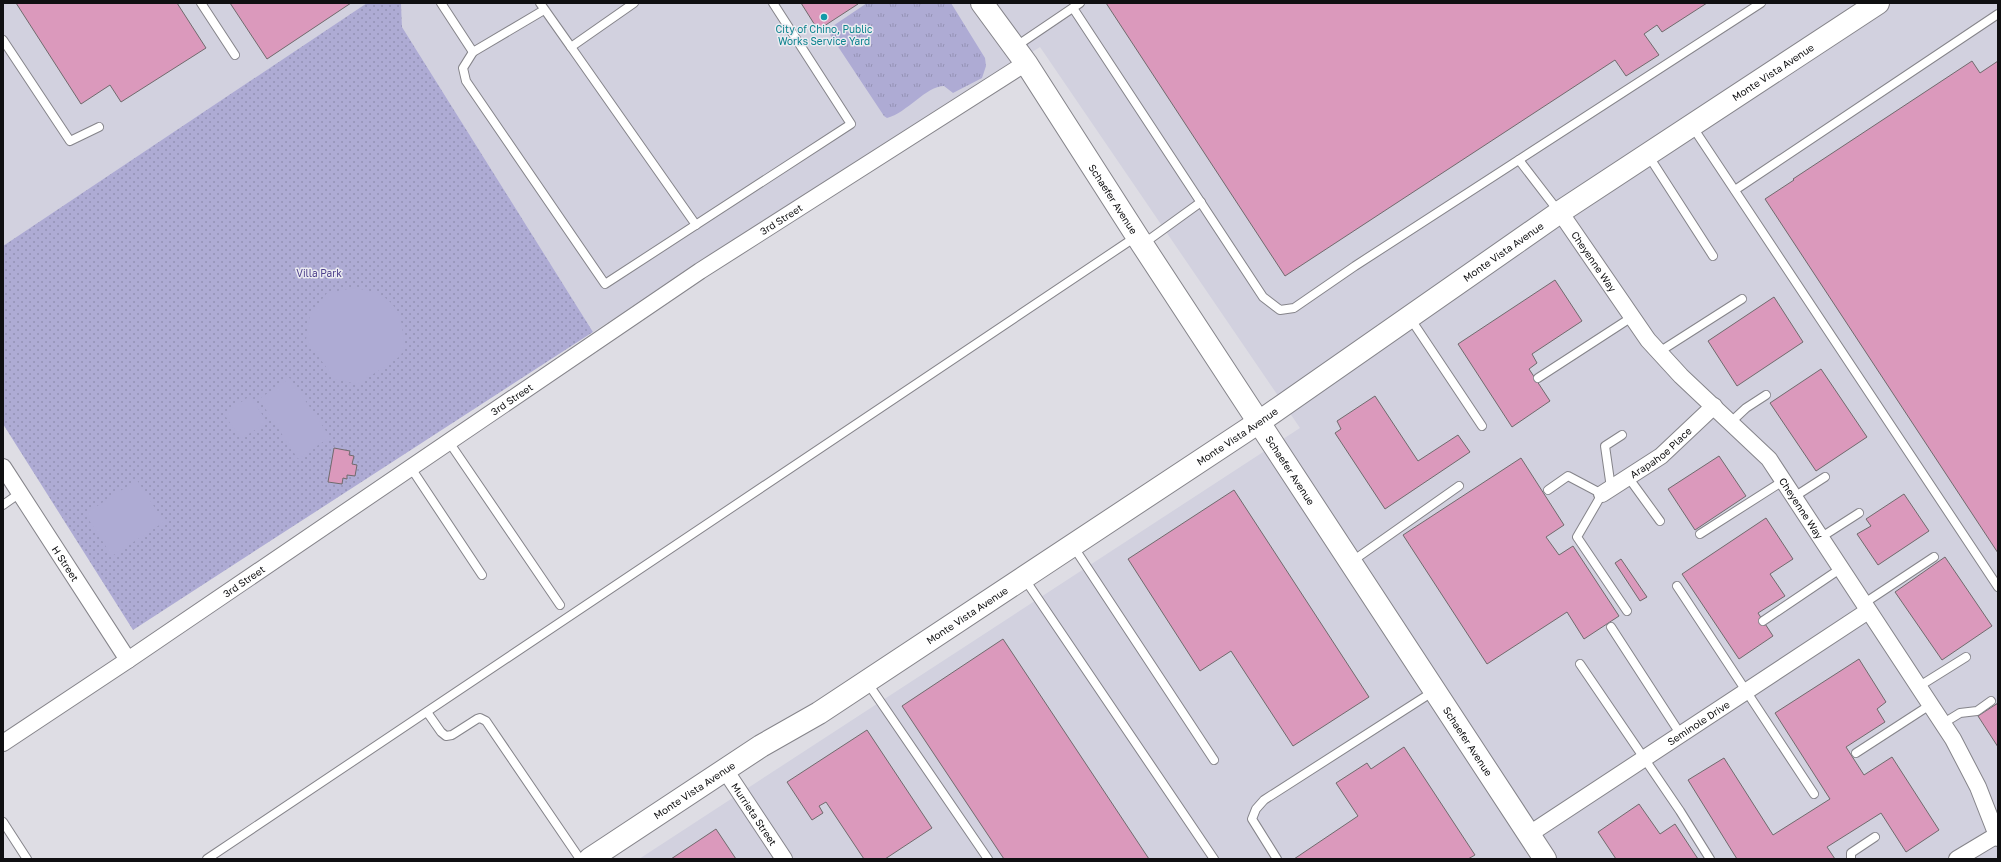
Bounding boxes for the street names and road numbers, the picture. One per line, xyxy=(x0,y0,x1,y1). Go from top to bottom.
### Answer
street label: Monte Vista Avenue xyxy=(1730,41,1816,103)
street label: Schaefer Avenue xyxy=(1086,162,1140,236)
street label: 3rd Street xyxy=(758,201,805,237)
street label: Monte Vista Avenue xyxy=(1461,219,1546,284)
street label: Cheyenne Way xyxy=(1569,229,1619,294)
street label: 3rd Street xyxy=(488,381,535,418)
street label: Monte Vista Avenue xyxy=(1194,405,1280,468)
street label: Arapahoe Place xyxy=(1628,424,1694,480)
street label: Schaefer Avenue xyxy=(1263,433,1318,507)
street label: Cheyenne Way xyxy=(1777,475,1826,541)
street label: H Street xyxy=(50,544,81,583)
street label: 3rd Street xyxy=(221,563,267,600)
street label: Monte Vista Avenue xyxy=(924,584,1010,646)
street label: Seminole Drive xyxy=(1665,698,1732,748)
street label: Schaefer Avenue xyxy=(1441,704,1495,778)
street label: Monte Vista Avenue xyxy=(651,759,737,821)
street label: Murrieta Street xyxy=(729,781,779,848)

